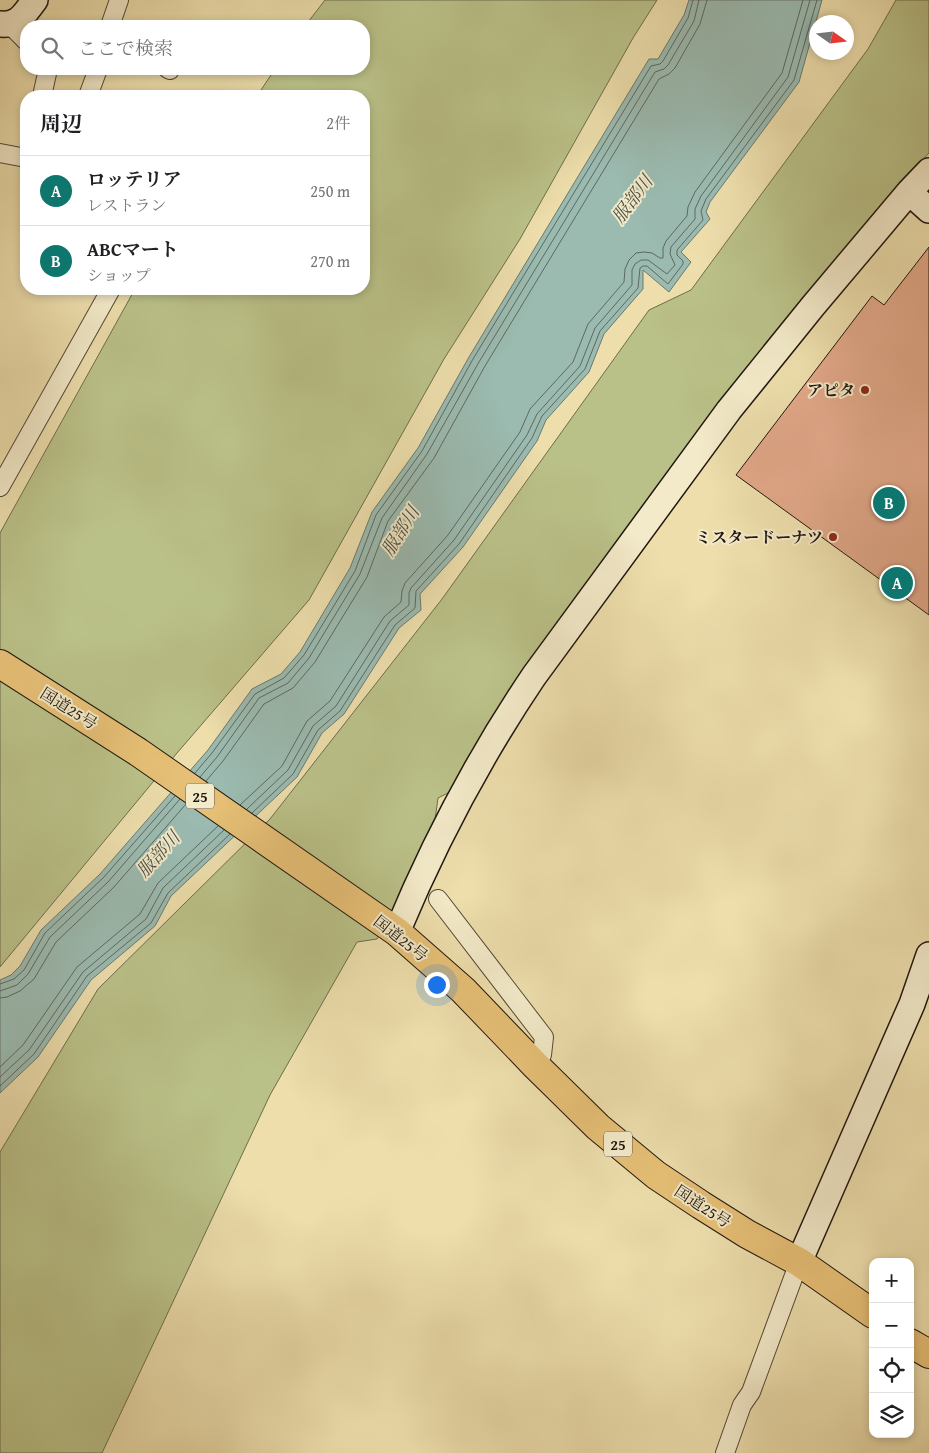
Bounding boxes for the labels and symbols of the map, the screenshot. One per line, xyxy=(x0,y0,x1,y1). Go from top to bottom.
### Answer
north arrow xyxy=(809,15,854,60)
water label: 服部川 xyxy=(605,168,660,229)
place label: アピタ xyxy=(807,378,855,402)
marker: アピタ xyxy=(859,384,871,396)
pin: B xyxy=(873,484,905,522)
water label: 服部川 xyxy=(374,499,427,561)
place label: ミスタードーナツ xyxy=(695,525,823,549)
marker: ミスタードーナツ xyxy=(827,531,839,543)
pin: A xyxy=(881,564,913,602)
street label: 国道25号 xyxy=(36,681,102,735)
road number: 25 xyxy=(186,784,214,808)
water label: 服部川 xyxy=(130,823,187,883)
street label: 国道25号 xyxy=(369,909,433,967)
your location xyxy=(424,972,450,998)
road number: 25 xyxy=(604,1132,632,1156)
street label: 国道25号 xyxy=(670,1179,736,1233)

